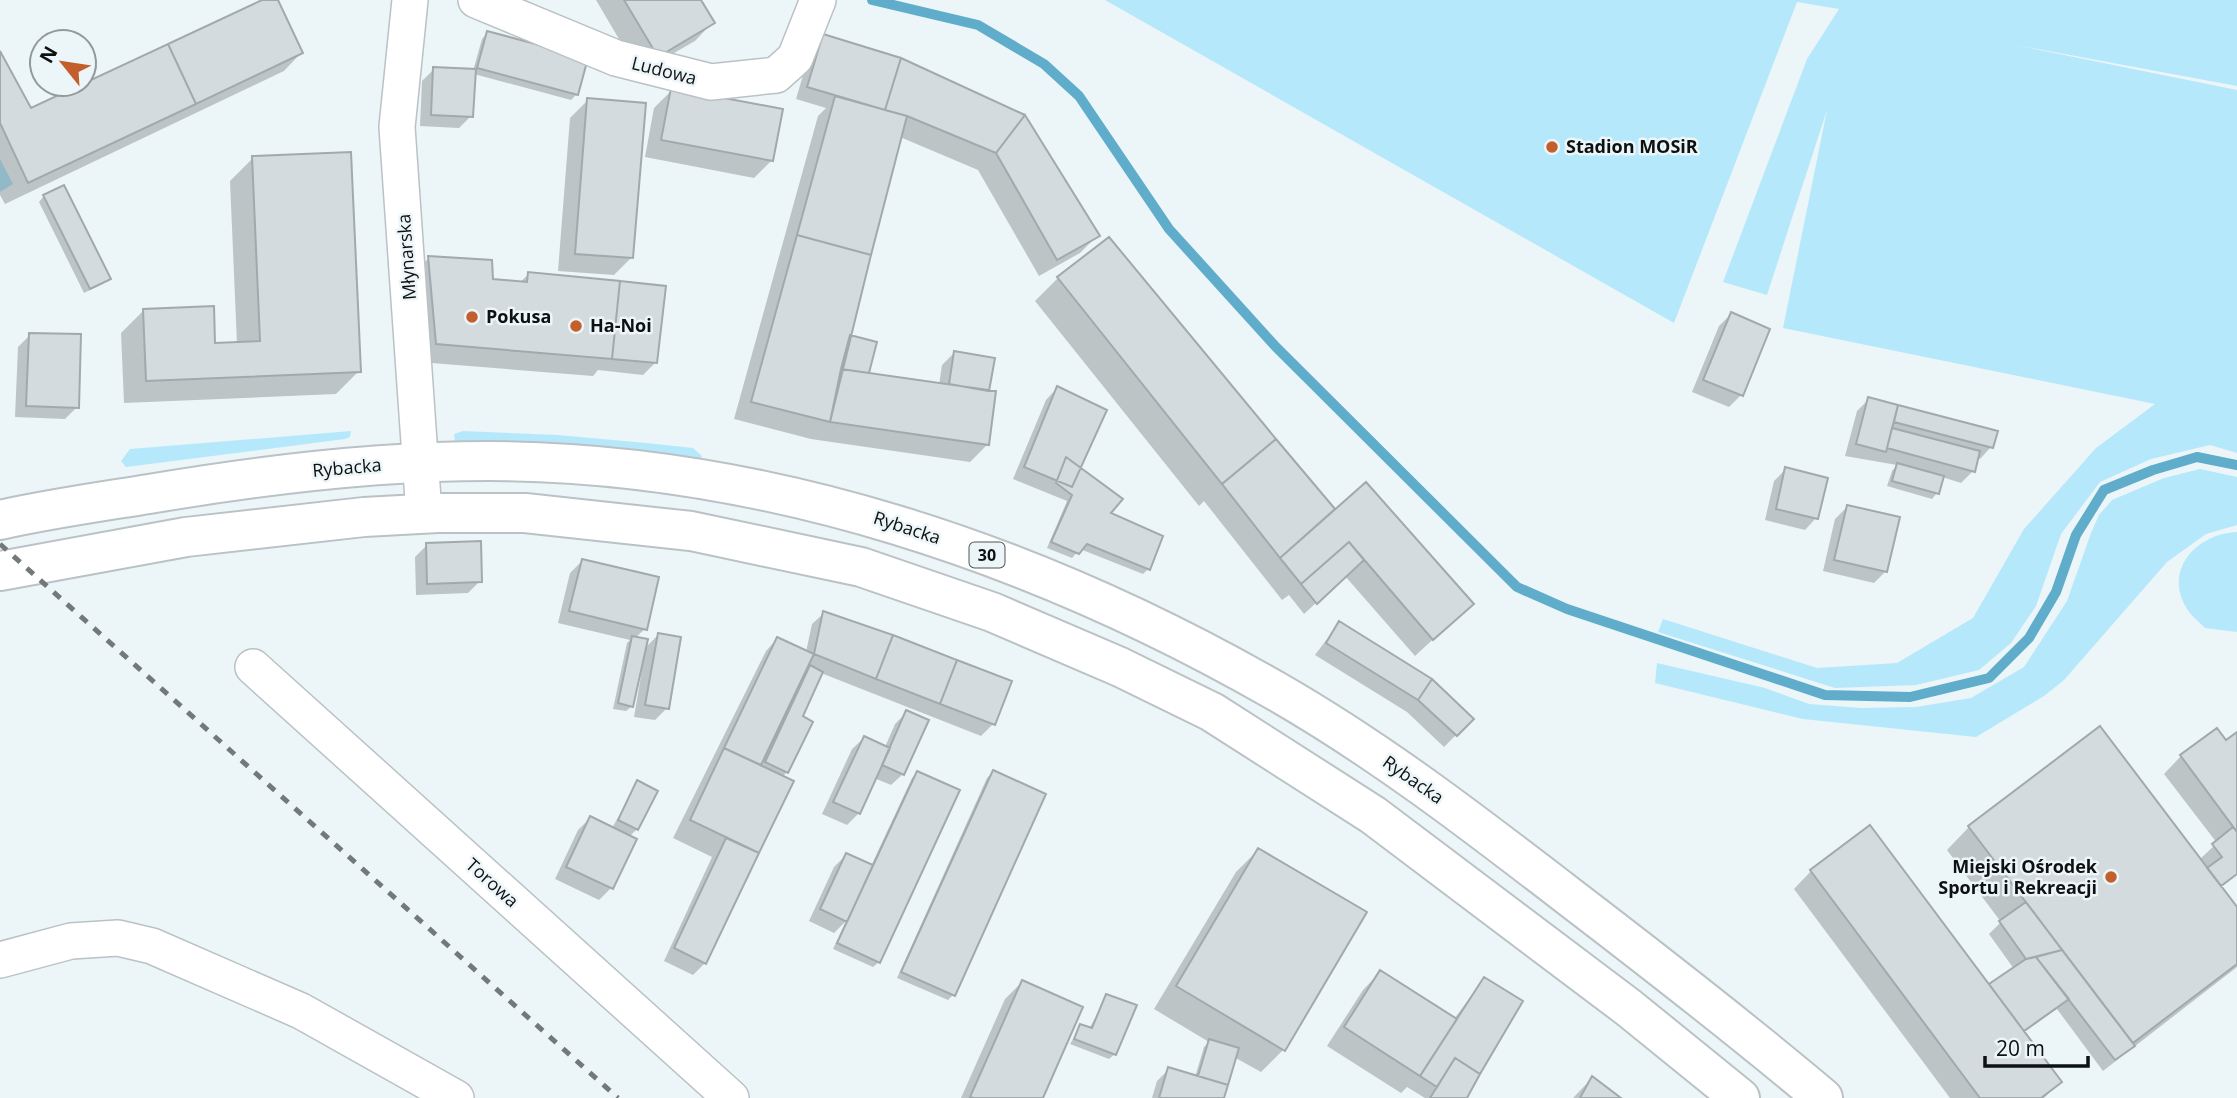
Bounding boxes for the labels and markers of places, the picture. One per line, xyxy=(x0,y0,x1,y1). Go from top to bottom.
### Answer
place label: Stadion MOSiR xyxy=(1566,134,1698,158)
marker: Stadion MOSiR xyxy=(1544,139,1560,155)
place label: Pokusa xyxy=(486,304,551,328)
marker: Pokusa xyxy=(464,309,480,325)
place label: Ha-Noi xyxy=(590,313,652,337)
marker: Ha-Noi xyxy=(568,318,584,334)
place label: Miejski Ośrodek Sportu i Rekreacji xyxy=(1938,854,2098,899)
marker: Miejski Ośrodek Sportu i Rekreacji xyxy=(2103,869,2119,885)

